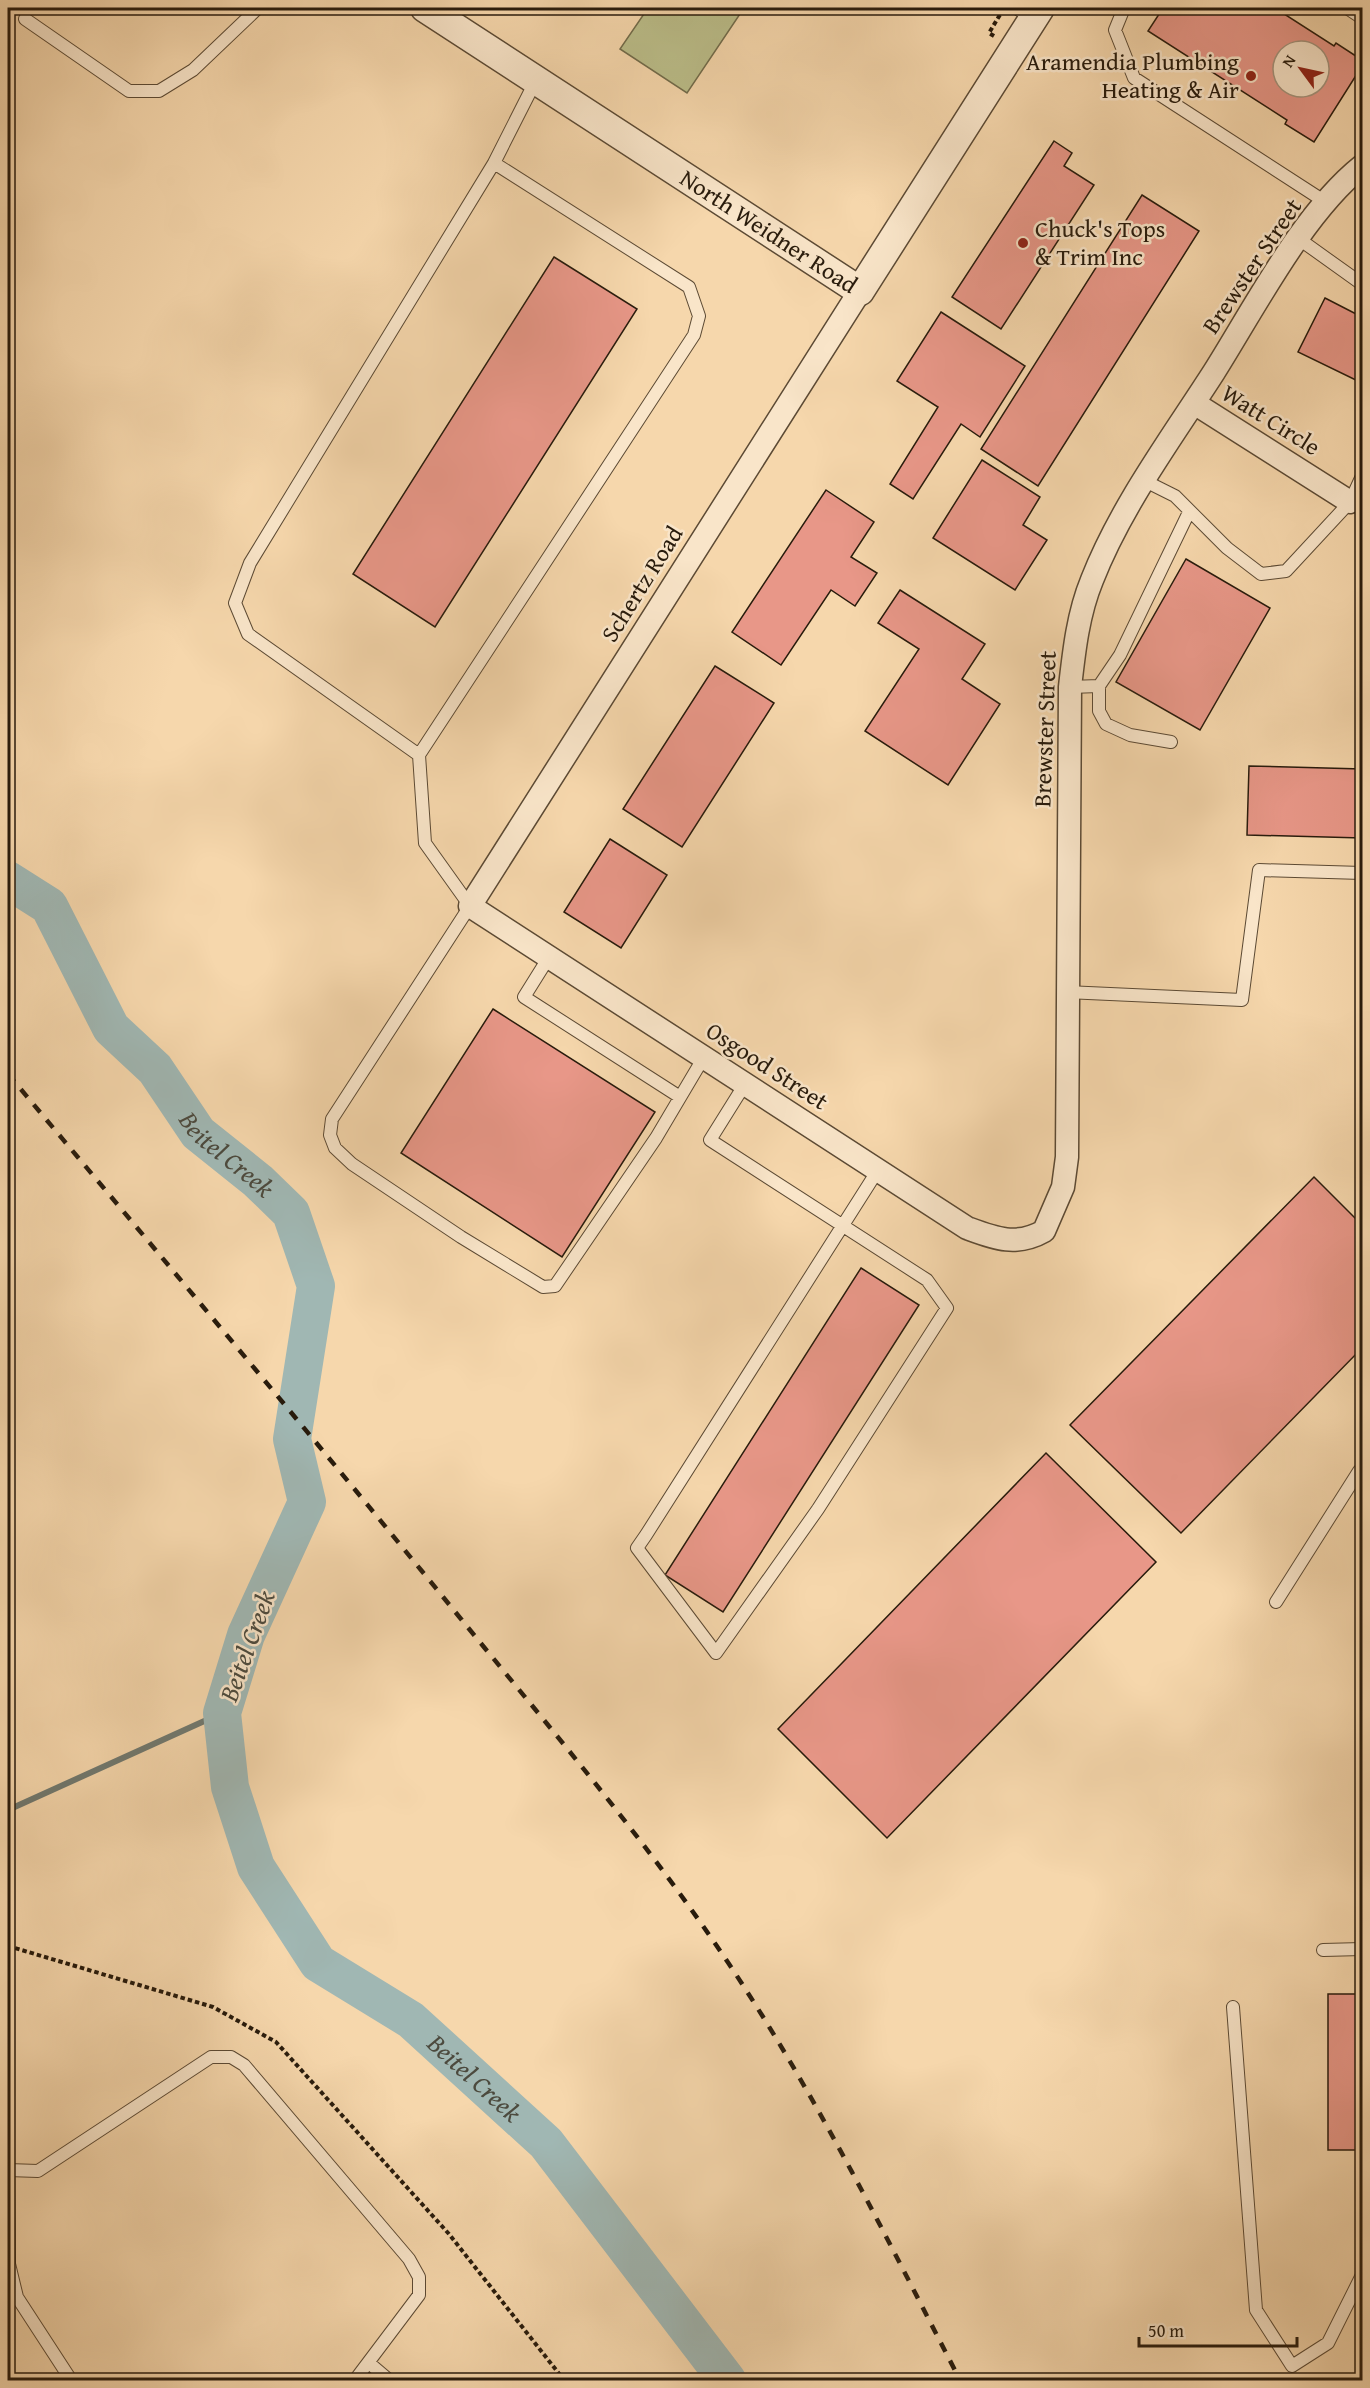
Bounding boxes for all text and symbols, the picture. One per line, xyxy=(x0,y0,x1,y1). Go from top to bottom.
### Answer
north arrow xyxy=(1271,39,1331,99)
place label: Aramendia Plumbing Heating & Air xyxy=(1026,44,1239,107)
text: N xyxy=(1275,50,1302,72)
marker: Aramendia Plumbing Heating & Air xyxy=(1244,69,1258,83)
street label: North Weidner Road xyxy=(673,160,865,302)
street label: Brewster Street xyxy=(1193,191,1310,340)
place label: Chuck's Tops & Trim Inc xyxy=(1035,211,1165,274)
marker: Chuck's Tops & Trim Inc xyxy=(1016,236,1030,250)
street label: Watt Circle xyxy=(1215,375,1327,464)
street label: Schertz Road xyxy=(592,519,691,649)
street label: Brewster Street xyxy=(1024,650,1065,808)
street label: Osgood Street xyxy=(699,1013,836,1118)
water label: Beitel Creek xyxy=(169,1102,284,1206)
water label: Beitel Creek xyxy=(208,1585,285,1708)
water label: Beitel Creek xyxy=(418,2024,531,2131)
scale bar xyxy=(1139,2310,1296,2348)
text: 50 m xyxy=(1148,2317,1184,2344)

